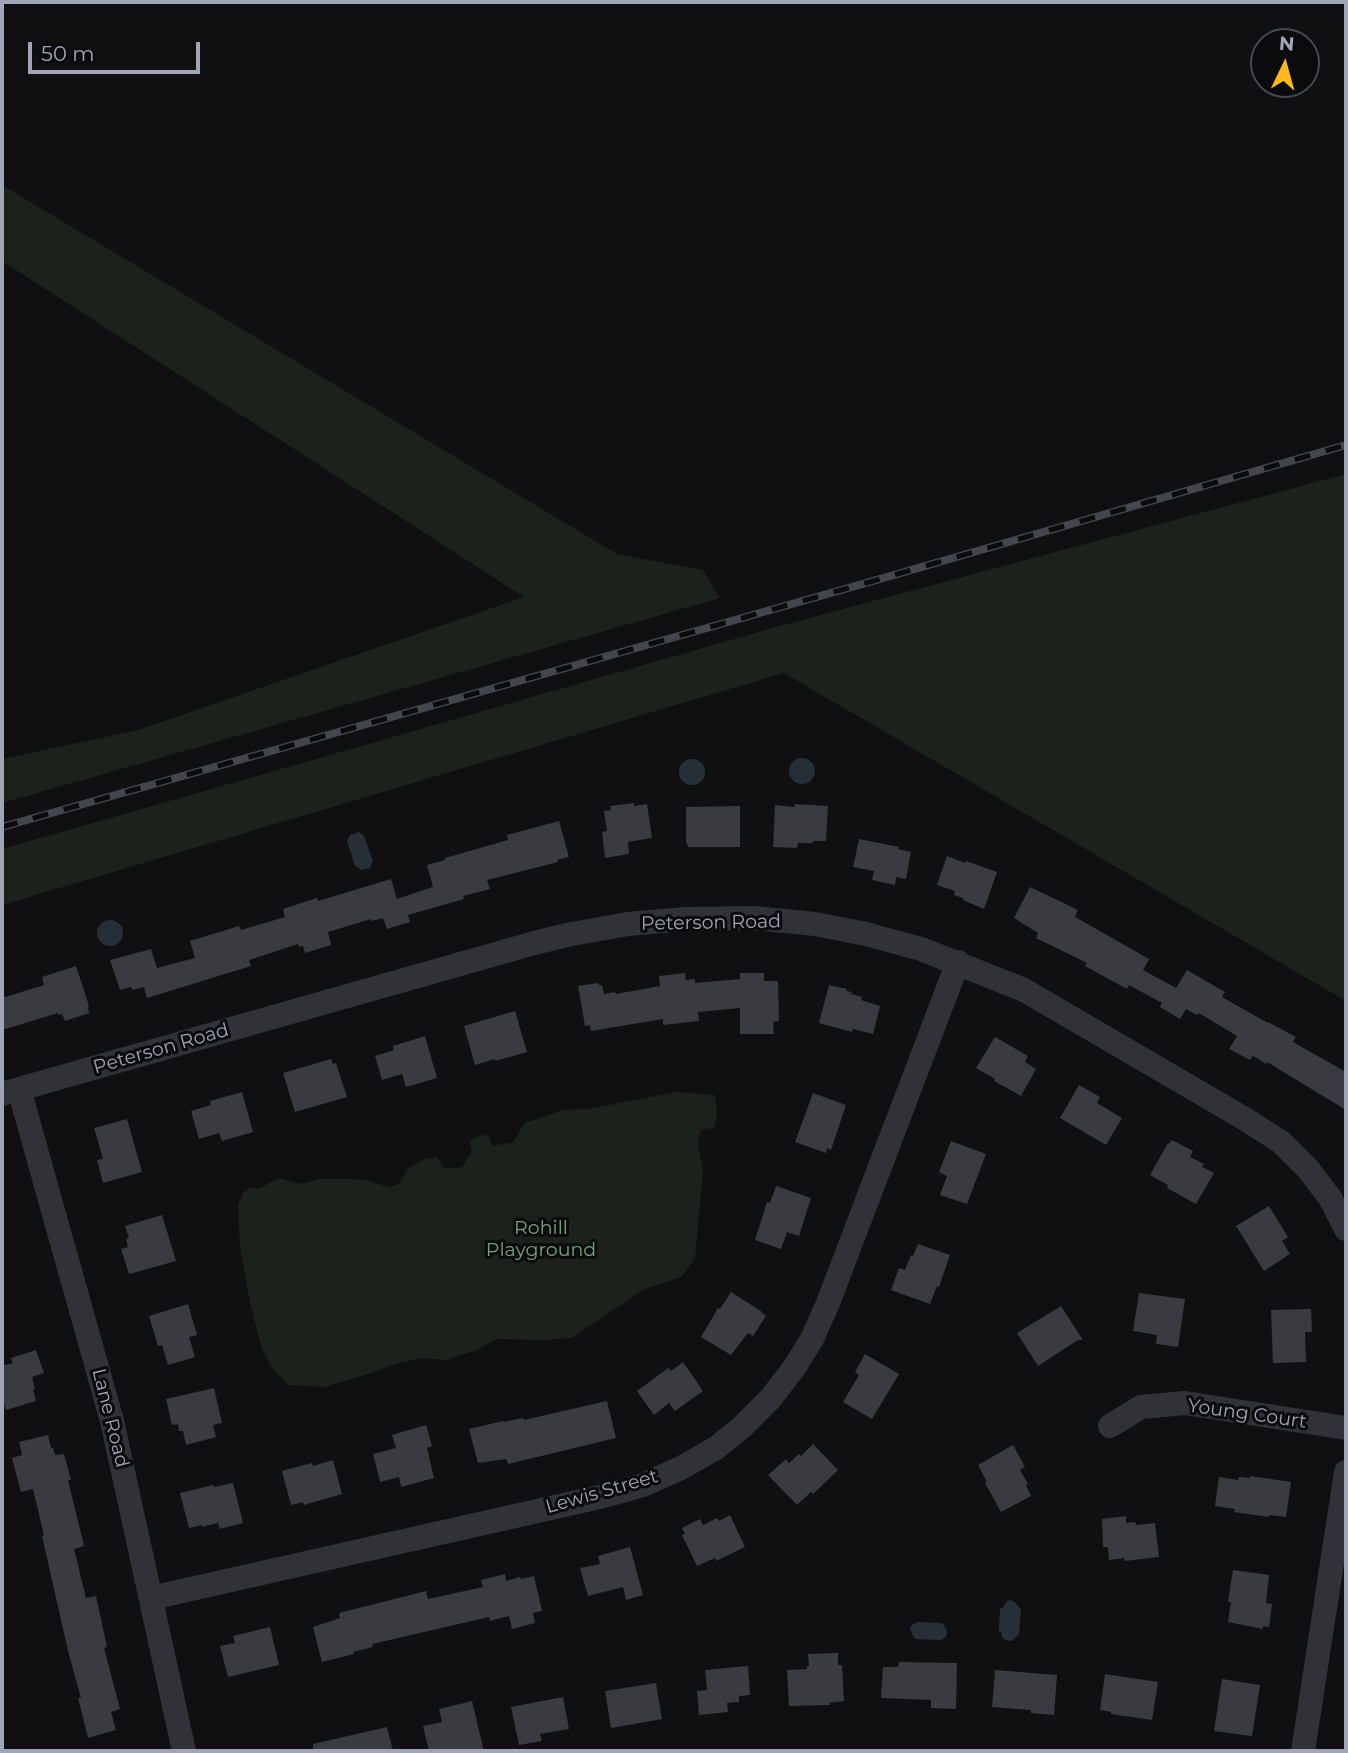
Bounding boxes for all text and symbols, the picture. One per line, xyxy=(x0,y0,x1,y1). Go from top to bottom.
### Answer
scale bar xyxy=(32,28,203,72)
north arrow xyxy=(1250,28,1320,98)
text: N xyxy=(1278,31,1295,56)
text: 50 m xyxy=(41,41,95,66)
street label: Peterson Road xyxy=(641,910,781,936)
street label: Peterson Road xyxy=(91,1019,231,1079)
park label: Rohill Playground xyxy=(486,1217,596,1261)
street label: Lane Road xyxy=(87,1366,133,1470)
street label: Young Court xyxy=(1186,1394,1308,1434)
street label: Lewis Street xyxy=(543,1465,661,1519)

